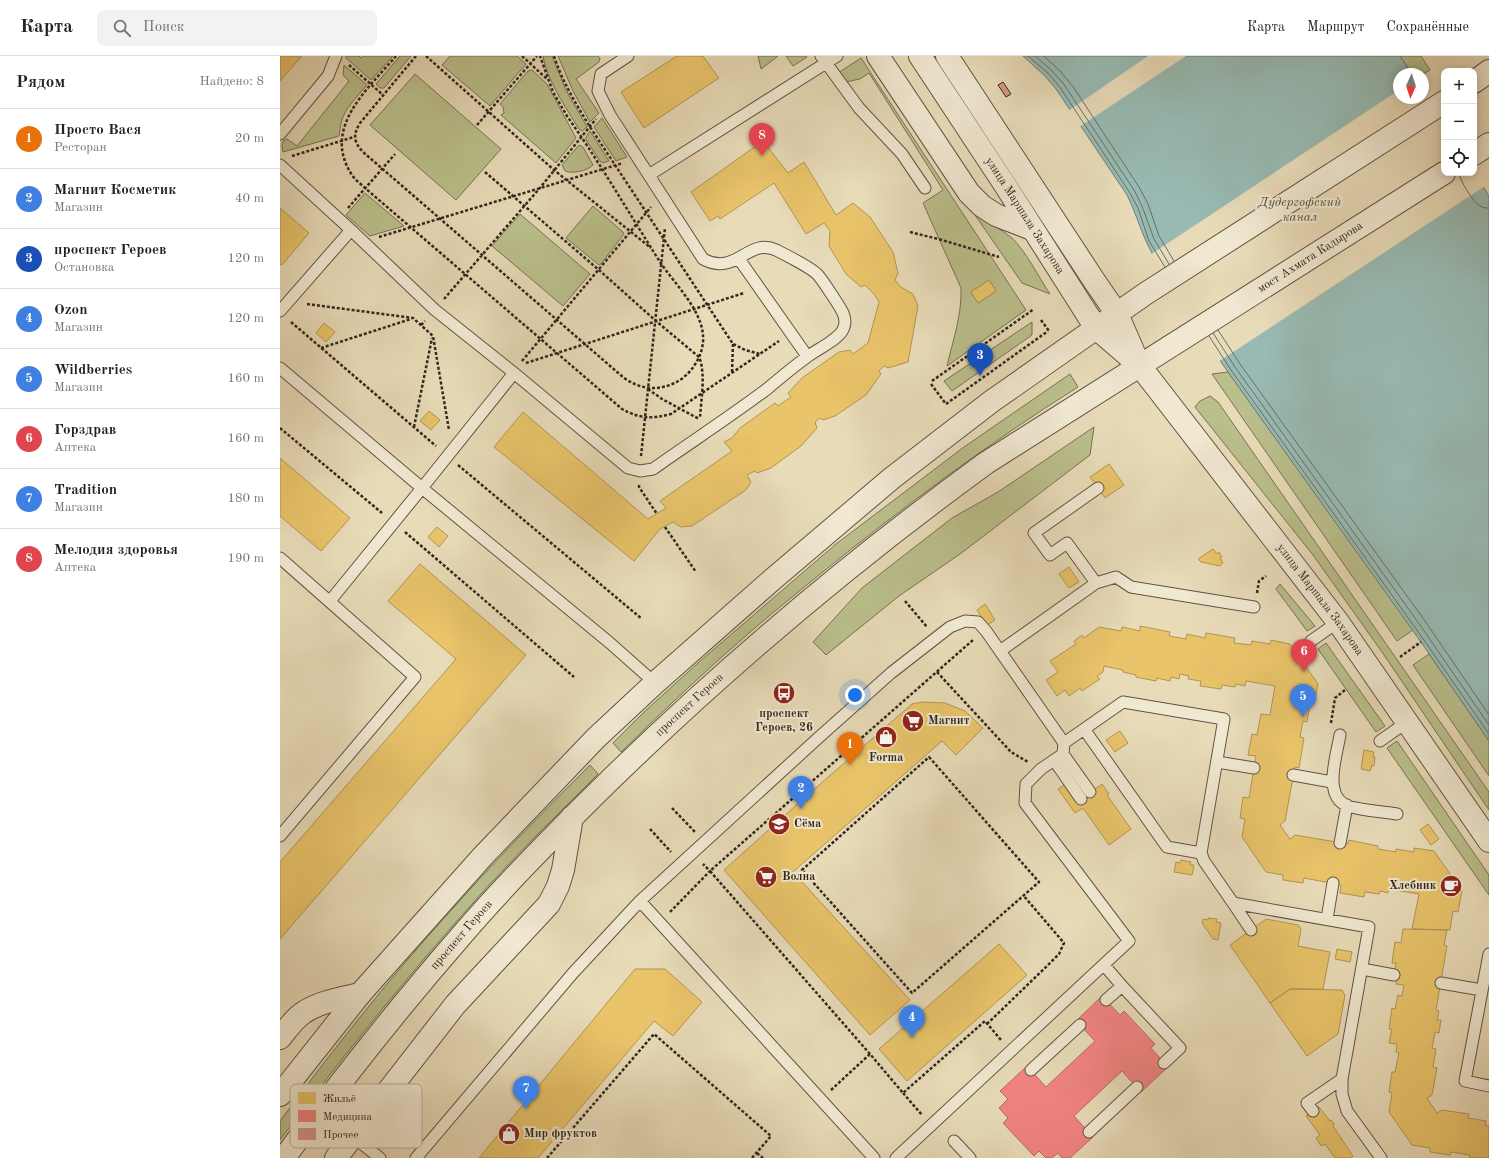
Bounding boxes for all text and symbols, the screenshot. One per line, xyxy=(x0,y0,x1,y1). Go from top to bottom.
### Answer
search box xyxy=(97,10,377,46)
icon: search xyxy=(111,17,133,39)
text: Карта xyxy=(20,18,73,37)
text: Поиск xyxy=(143,20,184,35)
text: Карта xyxy=(1247,20,1285,34)
text: Маршрут xyxy=(1307,20,1364,34)
text: Сохранённые xyxy=(1386,20,1469,34)
north arrow xyxy=(1393,68,1429,104)
map controls xyxy=(1441,68,1477,176)
button: + xyxy=(1441,68,1477,104)
text: Рядом xyxy=(16,74,65,91)
text: Найдено: 8 xyxy=(200,75,264,88)
button: − xyxy=(1441,104,1477,140)
text: Просто Вася xyxy=(54,123,141,138)
pin: 8 xyxy=(749,123,775,156)
text: 1 xyxy=(25,132,33,145)
text: 20 m xyxy=(235,132,264,145)
button: locate xyxy=(1441,140,1477,176)
text: Ресторан xyxy=(54,141,107,154)
street label: улица Маршала Захарова xyxy=(983,155,1066,277)
text: Магнит Косметик xyxy=(54,183,176,198)
text: 2 xyxy=(25,192,33,205)
text: 40 m xyxy=(235,192,264,205)
water label: Дудергофский канал xyxy=(1257,196,1342,224)
text: Магазин xyxy=(54,201,103,214)
street label: мост Ахмата Кадырова xyxy=(1256,220,1365,295)
text: проспект Героев xyxy=(54,243,167,258)
text: 3 xyxy=(25,252,33,265)
text: 120 m xyxy=(227,252,264,265)
text: Остановка xyxy=(54,261,114,274)
text: Ozon xyxy=(54,303,87,318)
text: 4 xyxy=(25,312,33,325)
text: 120 m xyxy=(227,312,264,325)
text: Магазин xyxy=(54,321,103,334)
pin: 3 xyxy=(967,343,993,376)
text: Wildberries xyxy=(54,363,132,378)
text: 5 xyxy=(25,372,33,385)
text: 160 m xyxy=(227,372,264,385)
text: Магазин xyxy=(54,381,103,394)
text: Горздрав xyxy=(54,423,116,438)
text: 6 xyxy=(25,432,33,445)
text: 160 m xyxy=(227,432,264,445)
text: Аптека xyxy=(54,441,96,454)
text: Tradition xyxy=(54,483,117,498)
text: 7 xyxy=(25,492,33,505)
text: 180 m xyxy=(227,492,264,505)
text: Магазин xyxy=(54,501,103,514)
street label: улица Маршала Захарова xyxy=(1274,542,1365,658)
text: Мелодия здоровья xyxy=(54,543,178,558)
text: 8 xyxy=(25,552,33,565)
text: 190 m xyxy=(227,552,264,565)
text: Аптека xyxy=(54,561,96,574)
pin: 6 xyxy=(1291,639,1317,672)
street label: проспект Героев xyxy=(653,671,726,739)
bus stop icon: проспект Героев, 26 xyxy=(771,680,797,706)
pin: 5 xyxy=(1290,684,1316,717)
your location xyxy=(845,685,865,705)
place label: проспект Героев, 26 xyxy=(755,708,813,734)
supermarket icon: Магнит xyxy=(900,708,926,734)
place label: Магнит xyxy=(928,715,970,727)
shop icon: Forma xyxy=(873,724,899,750)
pin: 1 xyxy=(837,732,863,765)
place label: Forma xyxy=(869,752,903,764)
pin: 2 xyxy=(788,776,814,809)
school or university icon: Сёма xyxy=(766,811,792,837)
place label: Сёма xyxy=(794,818,821,830)
supermarket icon: Волна xyxy=(753,864,779,890)
place label: Волна xyxy=(782,871,815,883)
cafe icon: Хлебник xyxy=(1438,873,1464,899)
place label: Хлебник xyxy=(1389,880,1437,892)
street label: проспект Героев xyxy=(429,898,495,972)
pin: 4 xyxy=(899,1005,925,1038)
pin: 7 xyxy=(513,1076,539,1109)
legend xyxy=(290,1084,422,1148)
text: Жильё xyxy=(323,1094,356,1105)
text: Медицина xyxy=(323,1112,373,1123)
shop icon: Мир фруктов xyxy=(496,1121,522,1147)
place label: Мир фруктов xyxy=(524,1128,597,1140)
text: Прочее xyxy=(323,1130,358,1141)

